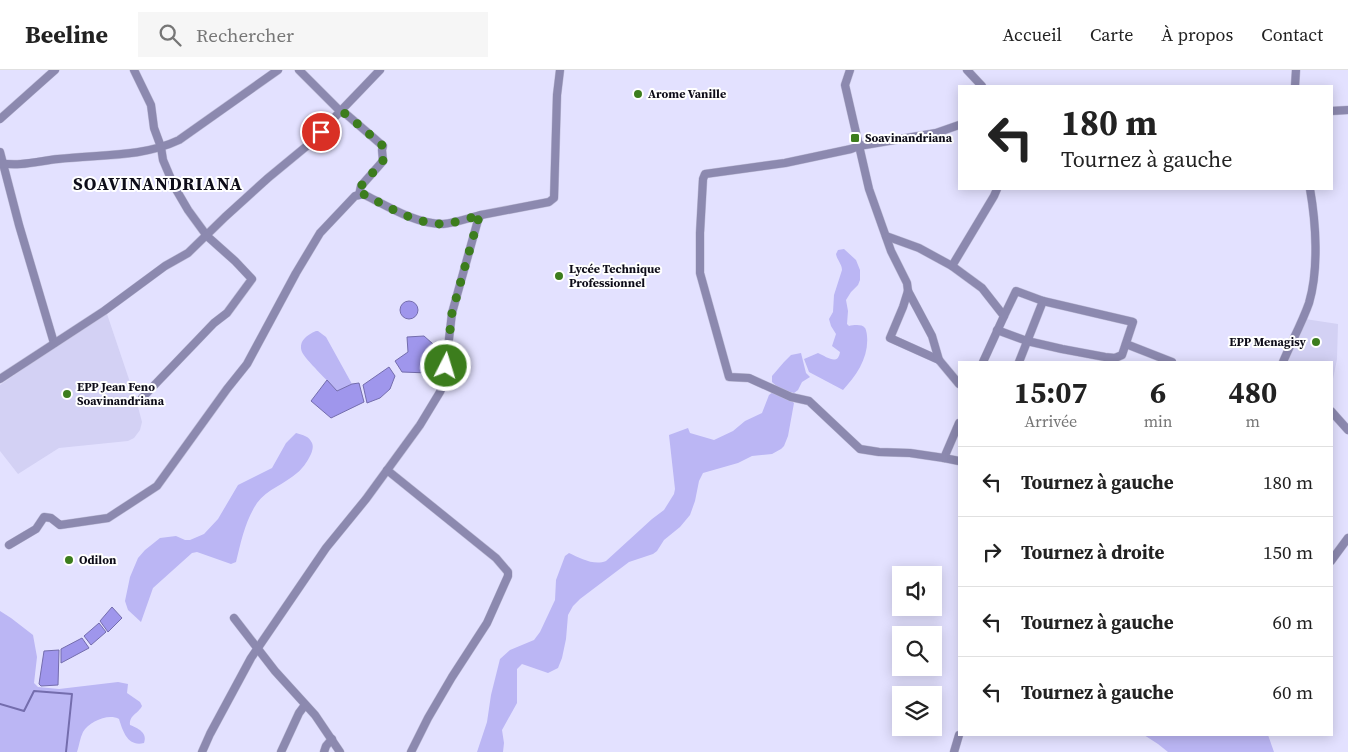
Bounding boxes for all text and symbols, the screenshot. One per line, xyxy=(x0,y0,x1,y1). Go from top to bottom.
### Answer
search box xyxy=(138,12,488,57)
text: Beeline xyxy=(25,18,108,51)
icon: search xyxy=(156,21,184,49)
text: Rechercher xyxy=(196,22,294,48)
text: Accueil xyxy=(1003,22,1062,47)
text: Carte xyxy=(1090,22,1133,47)
text: À propos xyxy=(1161,22,1233,47)
text: Contact xyxy=(1261,22,1323,47)
place label: Arome Vanille xyxy=(648,86,726,102)
marker: Arome Vanille xyxy=(632,88,644,100)
text: 180 m xyxy=(1061,99,1157,147)
icon: left xyxy=(978,105,1043,170)
pin xyxy=(300,111,342,153)
icon: arrive xyxy=(307,118,335,146)
place label: Soavinandriana xyxy=(865,130,953,146)
marker: Soavinandriana xyxy=(849,132,861,144)
text: Tournez à gauche xyxy=(1061,144,1232,174)
district label: SOAVINANDRIANA xyxy=(73,171,243,196)
place label: Lycée Technique Professionnel xyxy=(569,261,660,291)
marker: Lycée Technique Professionnel xyxy=(553,270,565,282)
place label: EPP Menagisy xyxy=(1229,334,1307,350)
marker: EPP Menagisy xyxy=(1310,336,1322,348)
position arrow xyxy=(419,339,471,391)
text: 15:07 xyxy=(1014,372,1088,413)
text: 6 xyxy=(1150,372,1166,413)
text: 480 xyxy=(1228,372,1277,413)
place label: EPP Jean Feno Soavinandriana xyxy=(77,379,165,409)
marker: EPP Jean Feno Soavinandriana xyxy=(61,388,73,400)
text: Arrivée xyxy=(1024,410,1077,432)
text: min xyxy=(1144,410,1173,432)
text: m xyxy=(1246,410,1260,432)
icon: left xyxy=(978,468,1006,496)
text: Tournez à gauche xyxy=(1021,469,1174,495)
text: 180 m xyxy=(1263,469,1313,495)
icon: right xyxy=(978,538,1006,566)
text: Tournez à droite xyxy=(1021,539,1164,565)
text: 150 m xyxy=(1263,539,1313,565)
place label: Odilon xyxy=(79,552,117,568)
marker: Odilon xyxy=(63,554,75,566)
map controls xyxy=(892,566,942,736)
button: sound xyxy=(892,566,942,616)
icon: left xyxy=(978,608,1006,636)
text: Tournez à gauche xyxy=(1021,609,1174,635)
text: 60 m xyxy=(1272,609,1313,635)
button: search xyxy=(892,626,942,676)
icon: left xyxy=(978,678,1006,706)
text: Tournez à gauche xyxy=(1021,679,1174,705)
text: 60 m xyxy=(1272,679,1313,705)
button: layers xyxy=(892,686,942,736)

